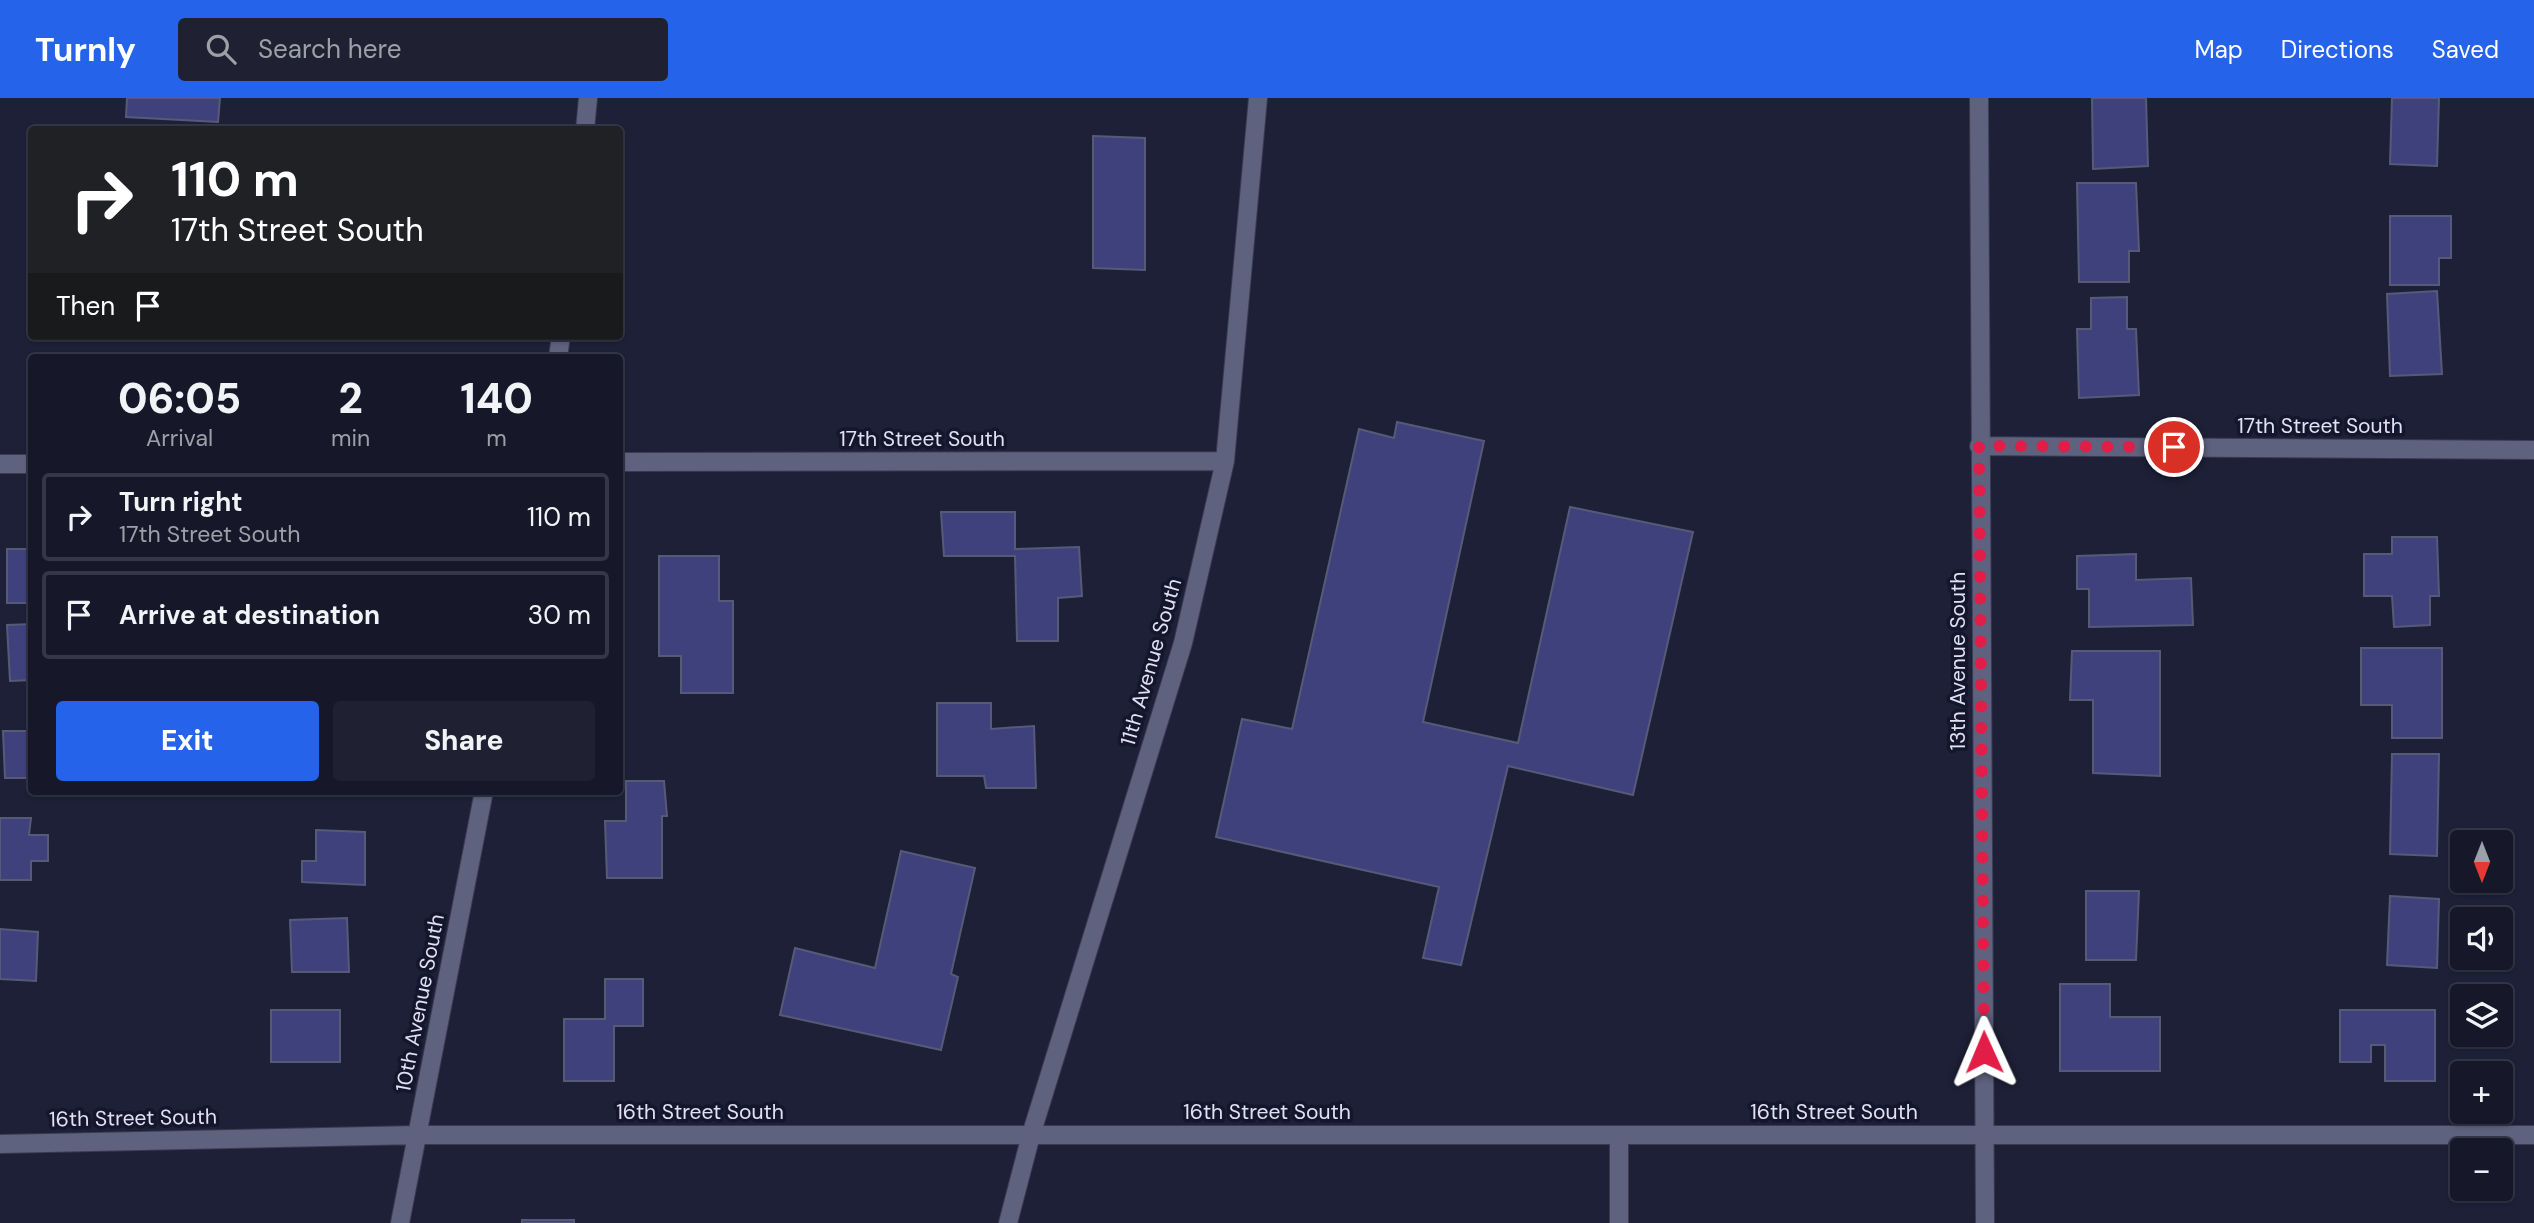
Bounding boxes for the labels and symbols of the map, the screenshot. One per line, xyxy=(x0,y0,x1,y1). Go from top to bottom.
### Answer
street label: 17th Street South xyxy=(2237,412,2403,440)
pin xyxy=(2144,417,2204,477)
street label: 17th Street South xyxy=(839,425,1005,453)
street label: 13th Avenue South xyxy=(1944,572,1972,750)
street label: 11th Avenue South xyxy=(1114,575,1188,749)
north arrow xyxy=(2450,830,2513,892)
street label: 10th Avenue South xyxy=(389,912,451,1094)
position arrow xyxy=(1947,1015,2021,1089)
street label: 16th Street South xyxy=(616,1098,784,1126)
street label: 16th Street South xyxy=(1183,1098,1351,1126)
street label: 16th Street South xyxy=(1750,1098,1918,1126)
street label: 16th Street South xyxy=(49,1103,217,1133)

